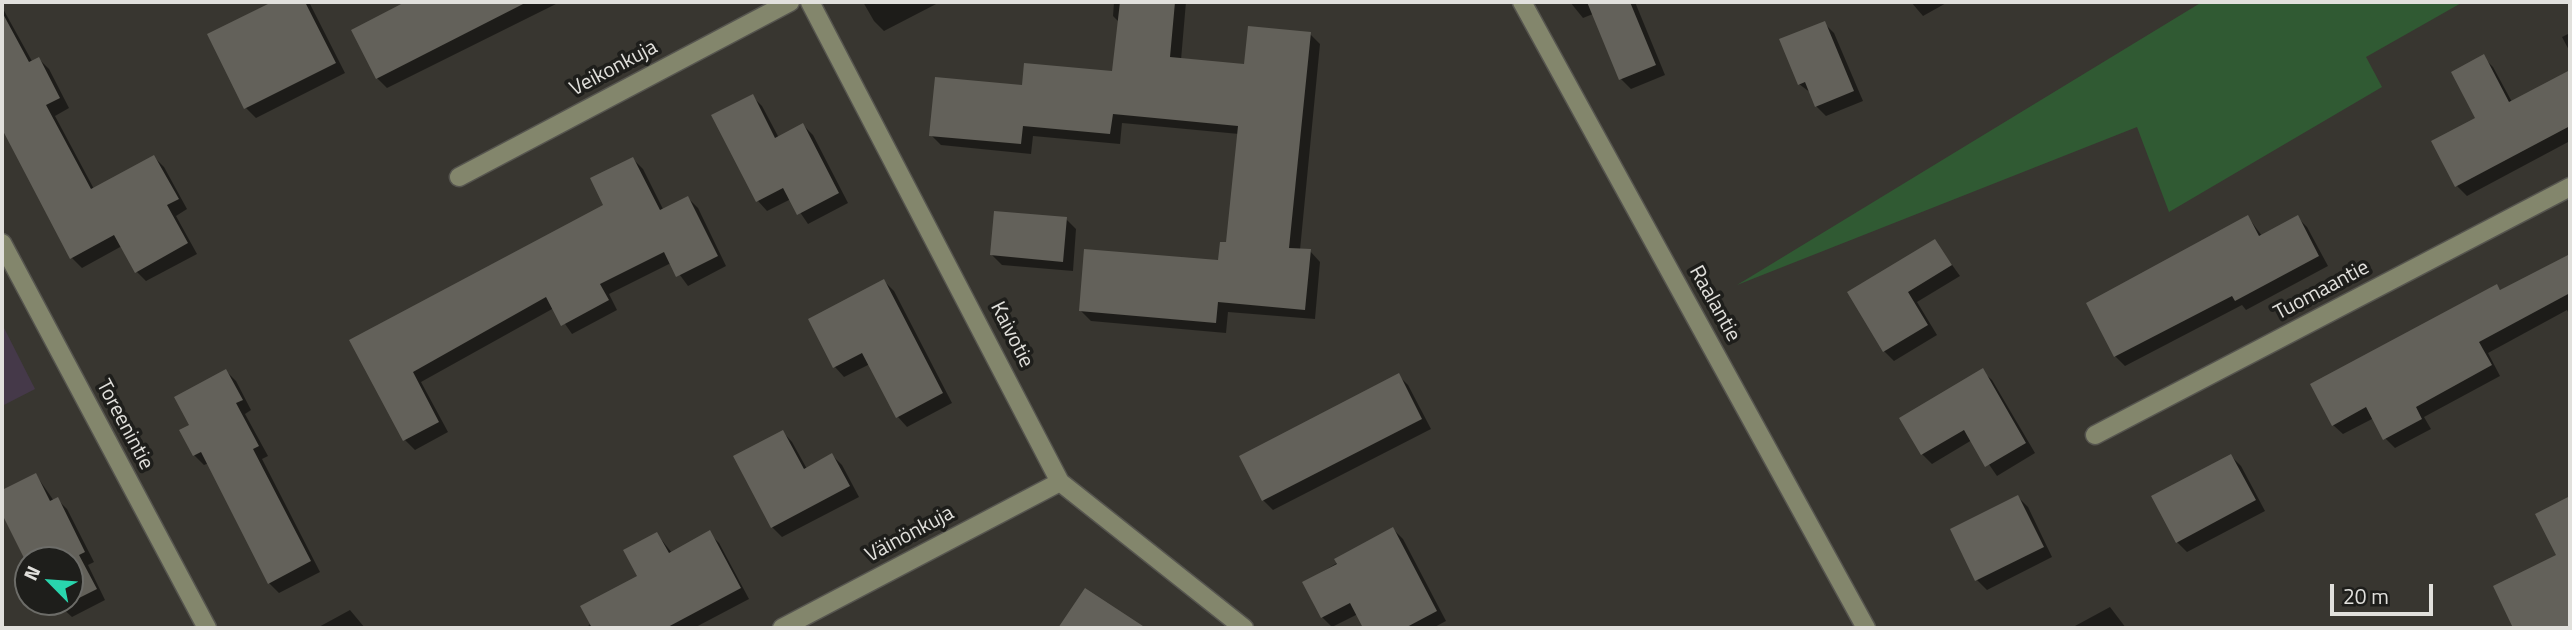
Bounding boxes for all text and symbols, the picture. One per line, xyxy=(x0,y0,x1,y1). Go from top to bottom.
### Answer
street label: Veikonkuja xyxy=(566,36,662,102)
street label: Tuomaantie xyxy=(2270,255,2374,327)
street label: Raalantie xyxy=(1683,262,1745,346)
street label: Kaivotie xyxy=(984,298,1038,372)
street label: Toreenintie xyxy=(90,376,158,474)
street label: Väinönkuja xyxy=(861,501,959,569)
north arrow xyxy=(14,546,84,616)
text: N xyxy=(15,561,47,585)
scale bar xyxy=(2334,570,2437,614)
text: 20 m xyxy=(2343,580,2389,612)

